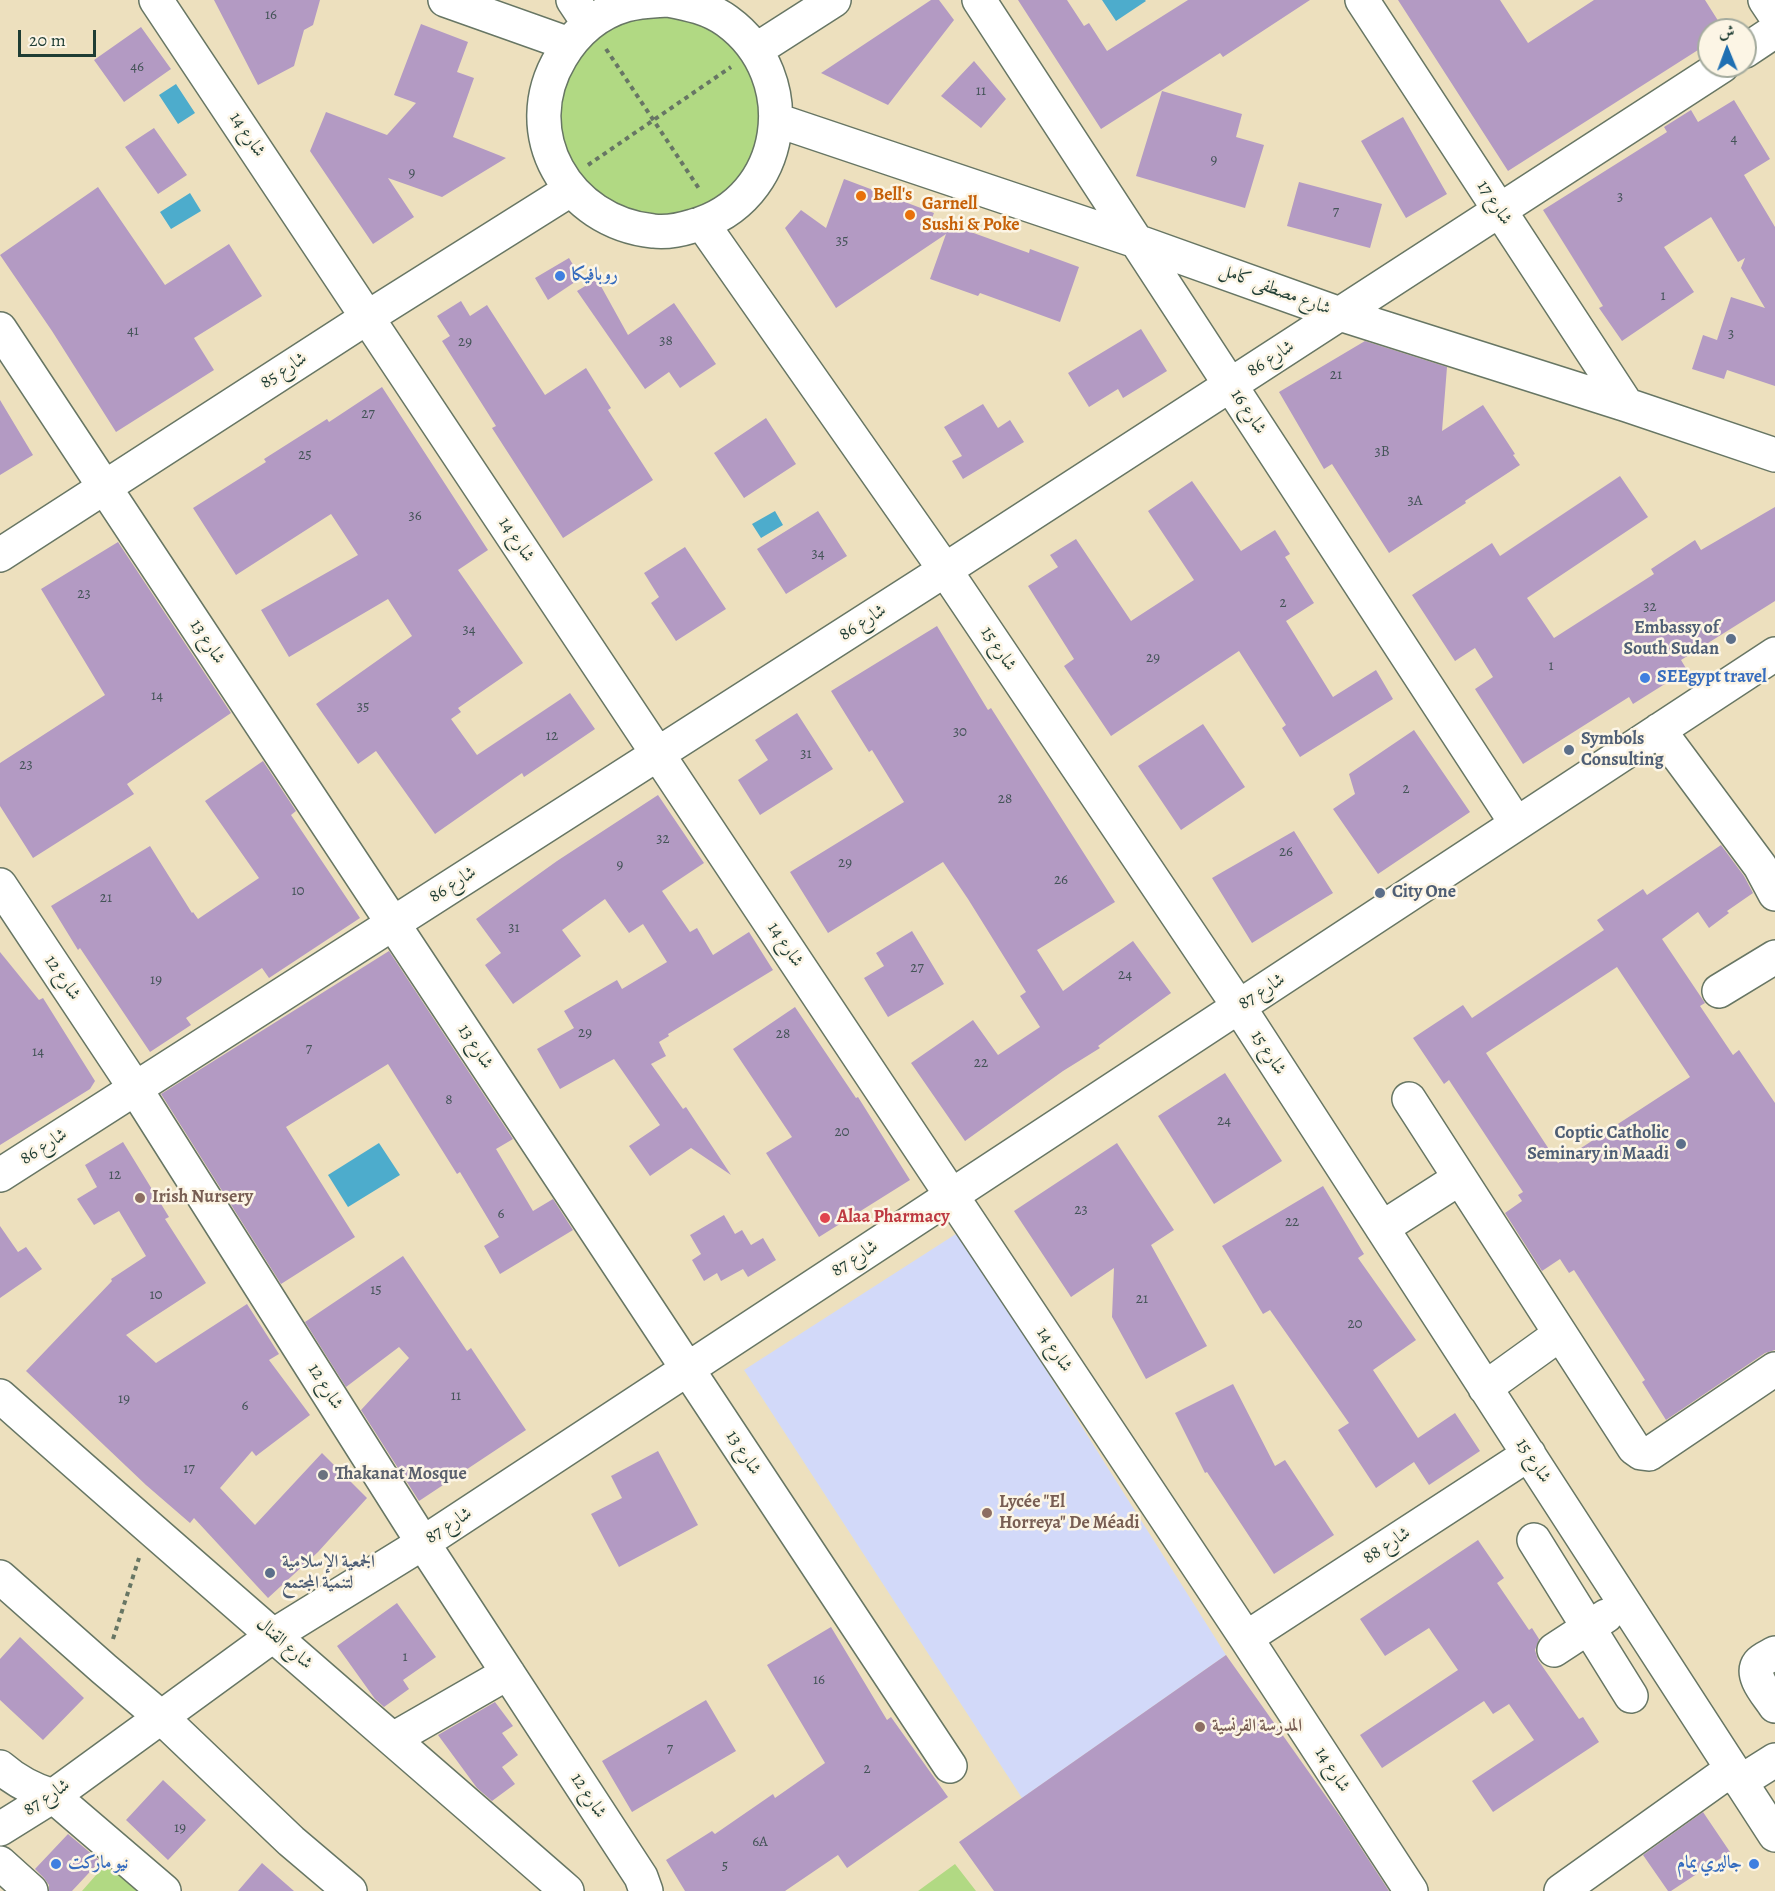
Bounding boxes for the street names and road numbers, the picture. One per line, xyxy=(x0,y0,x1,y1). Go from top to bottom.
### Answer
street label: شارع 14 xyxy=(224,109,270,161)
street label: شارع 17 xyxy=(1472,177,1516,229)
street label: شارع مصطفى كامل xyxy=(1216,260,1334,320)
street label: شارع 86 xyxy=(1243,336,1299,382)
street label: شارع 85 xyxy=(257,348,311,394)
street label: شارع 16 xyxy=(1226,385,1270,439)
street label: شارع 14 xyxy=(493,514,539,566)
street label: شارع 86 xyxy=(835,600,891,646)
street label: شارع 13 xyxy=(185,616,229,668)
street label: شارع 15 xyxy=(975,623,1021,675)
street label: شارع 86 xyxy=(425,862,481,908)
street label: شارع 14 xyxy=(762,919,808,971)
street label: شارع 12 xyxy=(39,951,85,1005)
street label: شارع 87 xyxy=(1235,969,1289,1015)
street label: شارع 13 xyxy=(453,1021,497,1073)
street label: شارع 15 xyxy=(1246,1027,1290,1079)
street label: شارع 86 xyxy=(16,1124,72,1170)
street label: شارع 87 xyxy=(828,1236,882,1282)
street label: شارع 14 xyxy=(1031,1324,1077,1376)
street label: شارع 12 xyxy=(303,1360,347,1414)
street label: شارع 13 xyxy=(721,1427,765,1479)
street label: شارع 15 xyxy=(1511,1435,1555,1487)
street label: شارع 87 xyxy=(422,1503,476,1549)
street label: شارع 88 xyxy=(1359,1523,1415,1569)
street label: شارع القنال xyxy=(251,1614,317,1674)
street label: شارع 14 xyxy=(1310,1744,1354,1796)
street label: شارع 12 xyxy=(565,1769,611,1823)
street label: شارع 87 xyxy=(20,1775,74,1821)

